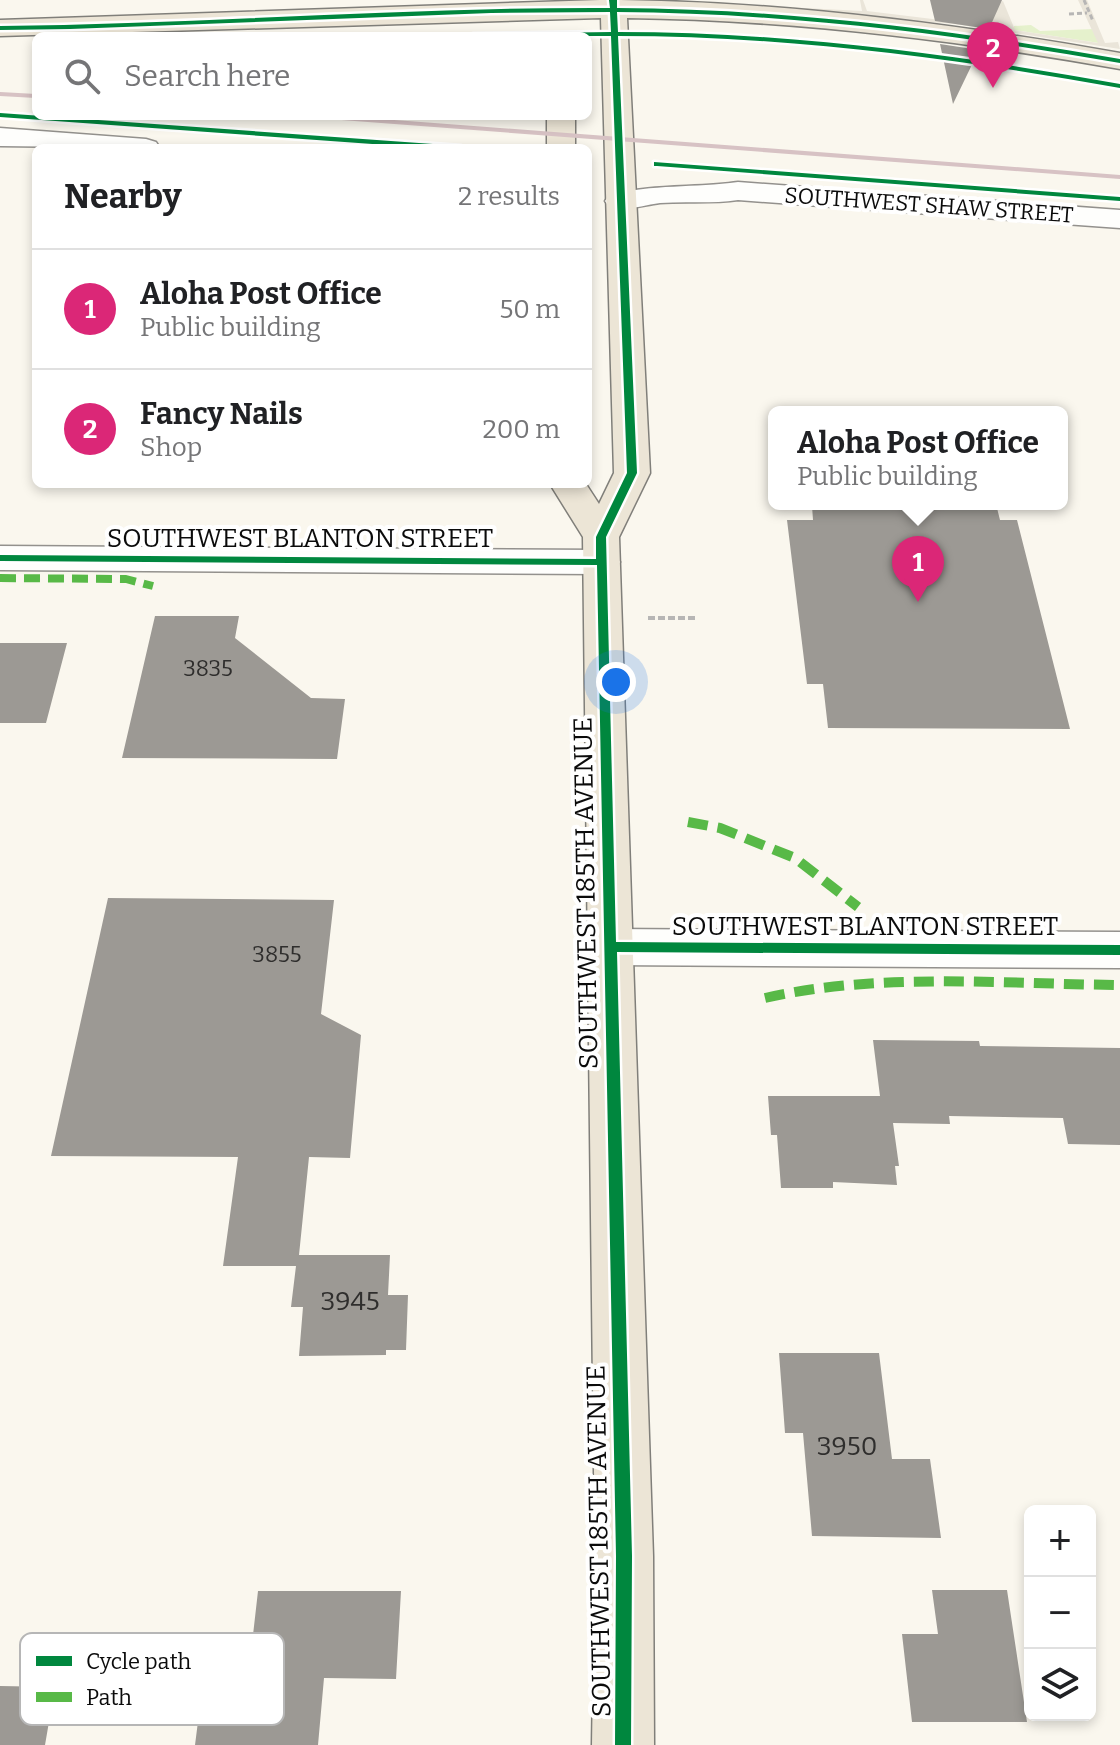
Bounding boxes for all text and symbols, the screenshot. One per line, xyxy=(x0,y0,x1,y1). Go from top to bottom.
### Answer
pin: 2 xyxy=(967,22,1019,88)
search box xyxy=(32,32,592,120)
icon: search xyxy=(60,54,104,98)
text: Search here xyxy=(124,58,291,94)
text: Nearby xyxy=(64,176,182,217)
text: 2 results xyxy=(458,181,560,212)
street label: SOUTHWEST SHAW STREET xyxy=(784,181,1075,229)
text: Aloha Post Office xyxy=(140,276,382,312)
text: 1 xyxy=(84,294,96,325)
text: 50 m xyxy=(499,294,560,325)
text: Public building xyxy=(140,312,321,343)
text: Fancy Nails xyxy=(140,396,303,432)
popup xyxy=(768,406,1068,510)
text: 2 xyxy=(83,414,97,445)
text: 200 m xyxy=(483,414,560,445)
text: Aloha Post Office xyxy=(797,425,1039,461)
text: Shop xyxy=(140,432,202,463)
text: Public building xyxy=(797,461,978,492)
street label: SOUTHWEST BLANTON STREET xyxy=(107,523,493,554)
pin: 1 xyxy=(892,536,944,602)
house number: 3835 xyxy=(183,655,233,682)
your location xyxy=(596,662,636,702)
street label: SOUTHWEST 185TH AVENUE xyxy=(567,717,605,1069)
street label: SOUTHWEST BLANTON STREET xyxy=(672,911,1058,942)
house number: 3855 xyxy=(252,941,302,968)
house number: 3945 xyxy=(320,1286,380,1317)
street label: SOUTHWEST 185TH AVENUE xyxy=(580,1365,618,1717)
house number: 3950 xyxy=(817,1431,877,1462)
map controls xyxy=(1024,1505,1096,1721)
button: + xyxy=(1024,1505,1096,1577)
button: − xyxy=(1024,1577,1096,1649)
legend xyxy=(20,1633,284,1725)
text: Cycle path xyxy=(86,1648,191,1675)
button: layers xyxy=(1024,1649,1096,1721)
text: Path xyxy=(86,1684,132,1711)

